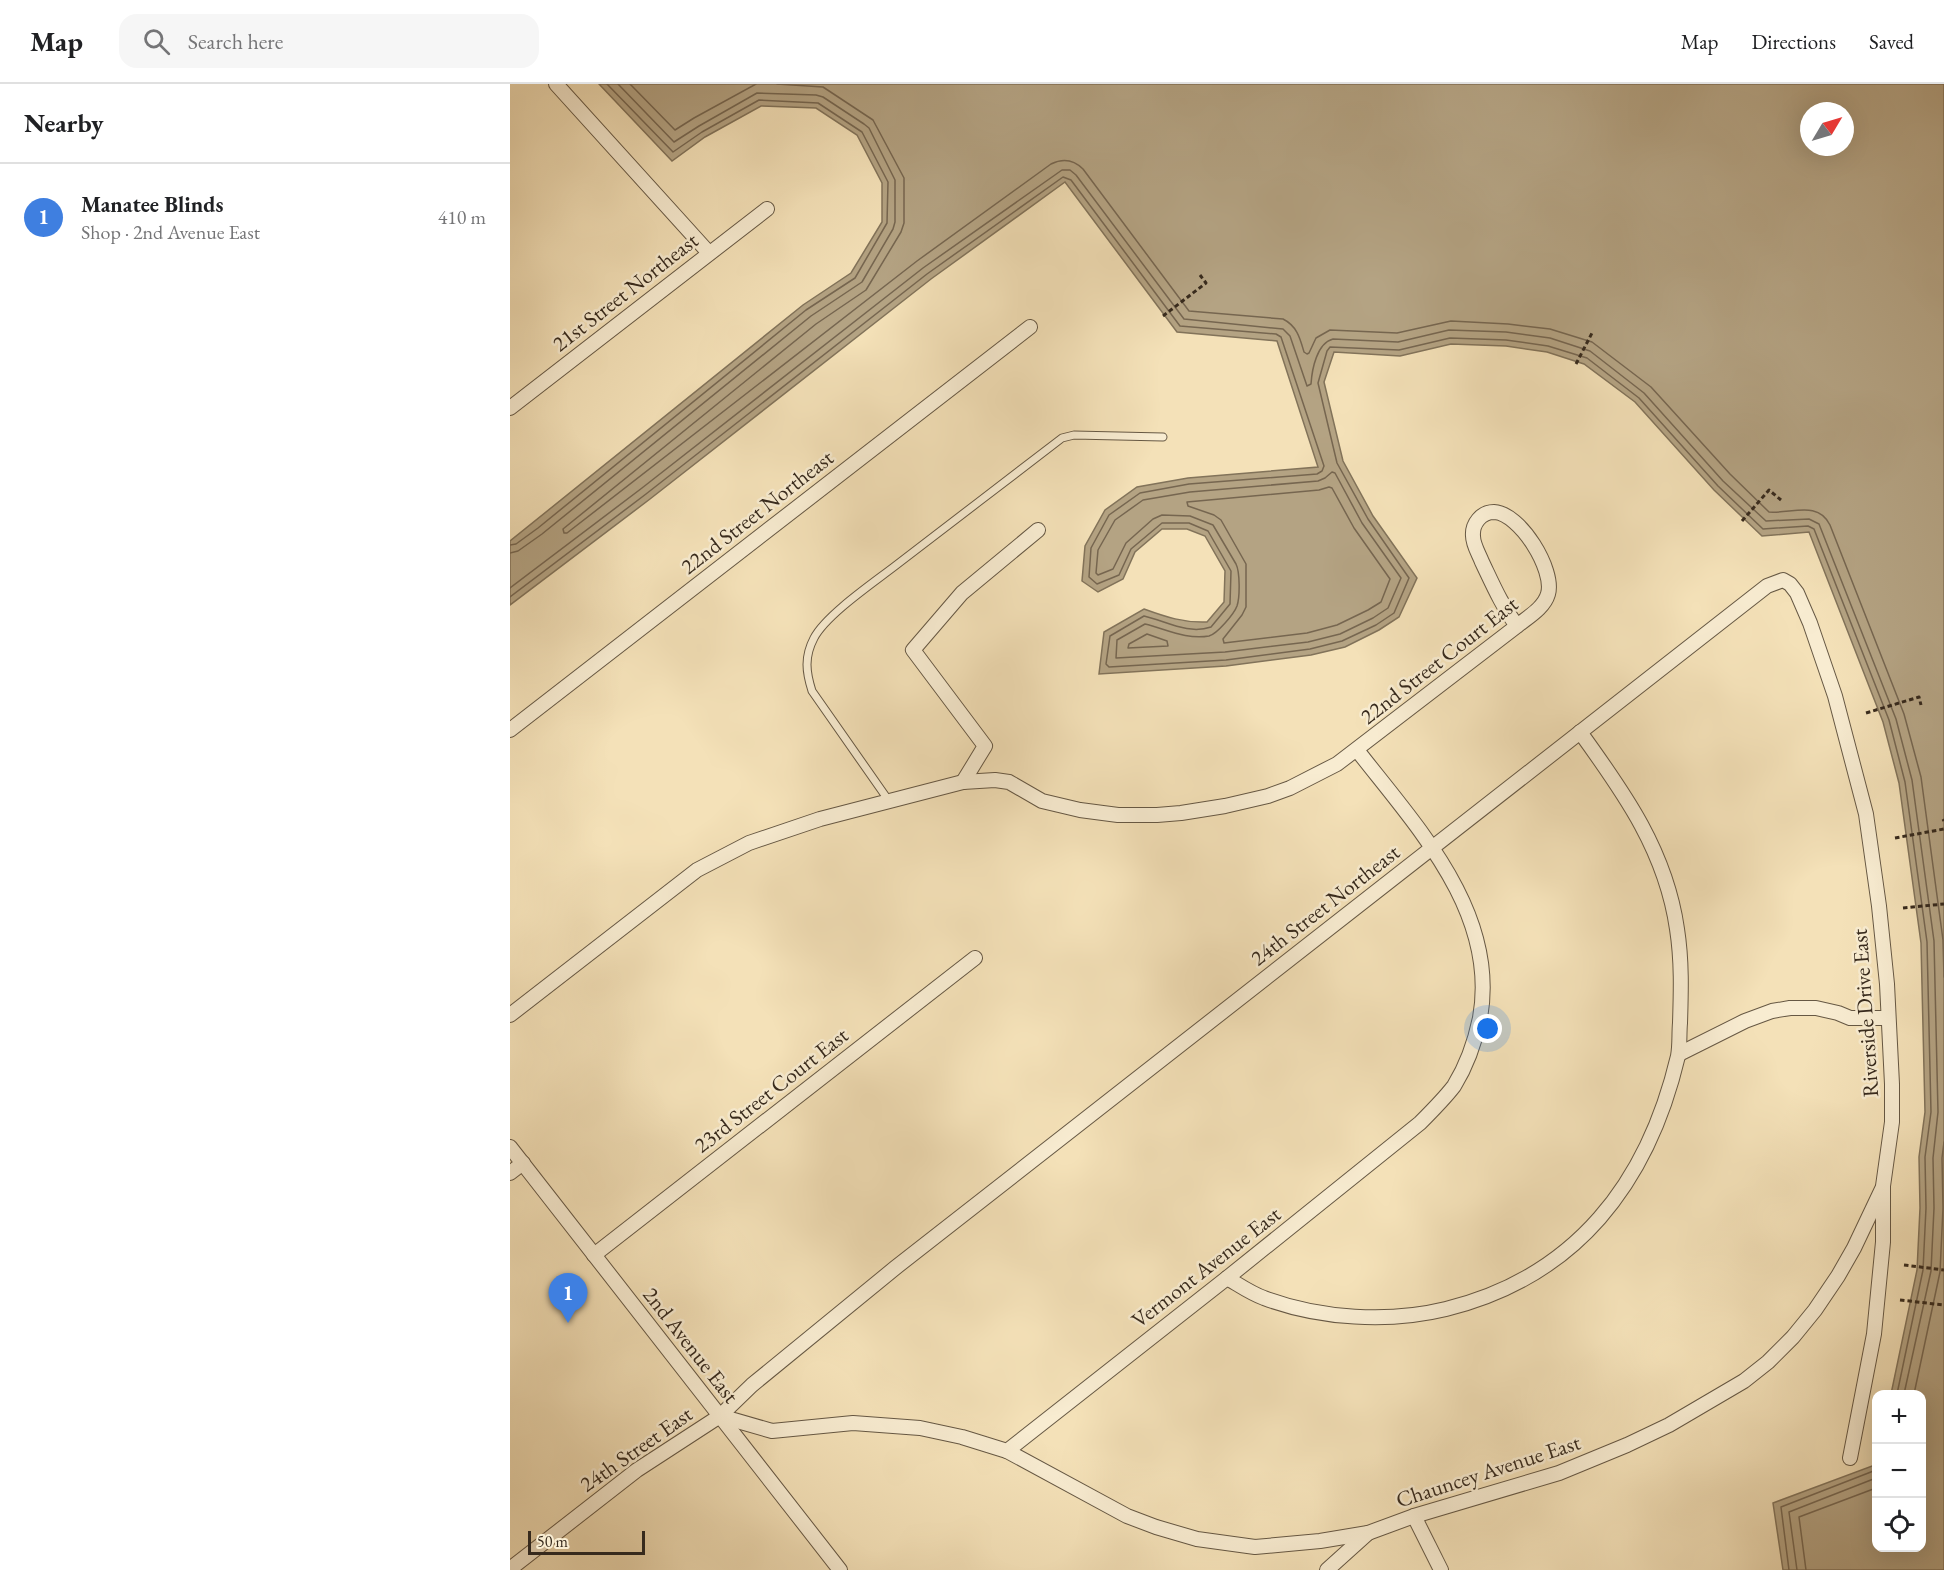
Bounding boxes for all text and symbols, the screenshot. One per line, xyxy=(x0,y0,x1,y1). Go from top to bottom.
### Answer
search box xyxy=(119,14,539,68)
text: Map xyxy=(30,23,83,59)
icon: search xyxy=(140,25,173,58)
text: Search here xyxy=(188,27,283,56)
text: Map xyxy=(1681,28,1718,55)
text: Directions xyxy=(1751,28,1836,55)
text: Saved xyxy=(1869,28,1914,55)
north arrow xyxy=(1800,102,1854,156)
text: Nearby xyxy=(24,106,104,140)
text: Manatee Blinds xyxy=(81,190,223,219)
text: 1 xyxy=(38,204,49,230)
text: 410 m xyxy=(438,204,486,230)
text: Shop · 2nd Avenue East xyxy=(81,219,260,245)
street label: 21st Street Northeast xyxy=(546,226,704,358)
street label: 22nd Street Northeast xyxy=(675,443,839,581)
street label: 22nd Street Court East xyxy=(1354,589,1524,731)
street label: 24th Street Northeast xyxy=(1244,838,1406,972)
street label: Riverside Drive East xyxy=(1845,928,1885,1098)
your location xyxy=(1473,1014,1502,1043)
street label: 23rd Street Court East xyxy=(688,1021,854,1159)
street label: Vermont Avenue East xyxy=(1126,1200,1287,1334)
pin: 1 xyxy=(548,1274,588,1323)
street label: 2nd Avenue East xyxy=(637,1281,746,1409)
map controls xyxy=(1872,1390,1926,1552)
button: + xyxy=(1872,1390,1926,1444)
street label: 24th Street East xyxy=(574,1399,698,1498)
street label: Chauncey Avenue East xyxy=(1392,1427,1584,1514)
button: − xyxy=(1872,1444,1926,1498)
button: locate xyxy=(1872,1498,1926,1552)
scale bar xyxy=(528,1528,645,1556)
text: 50 m xyxy=(537,1531,568,1552)

